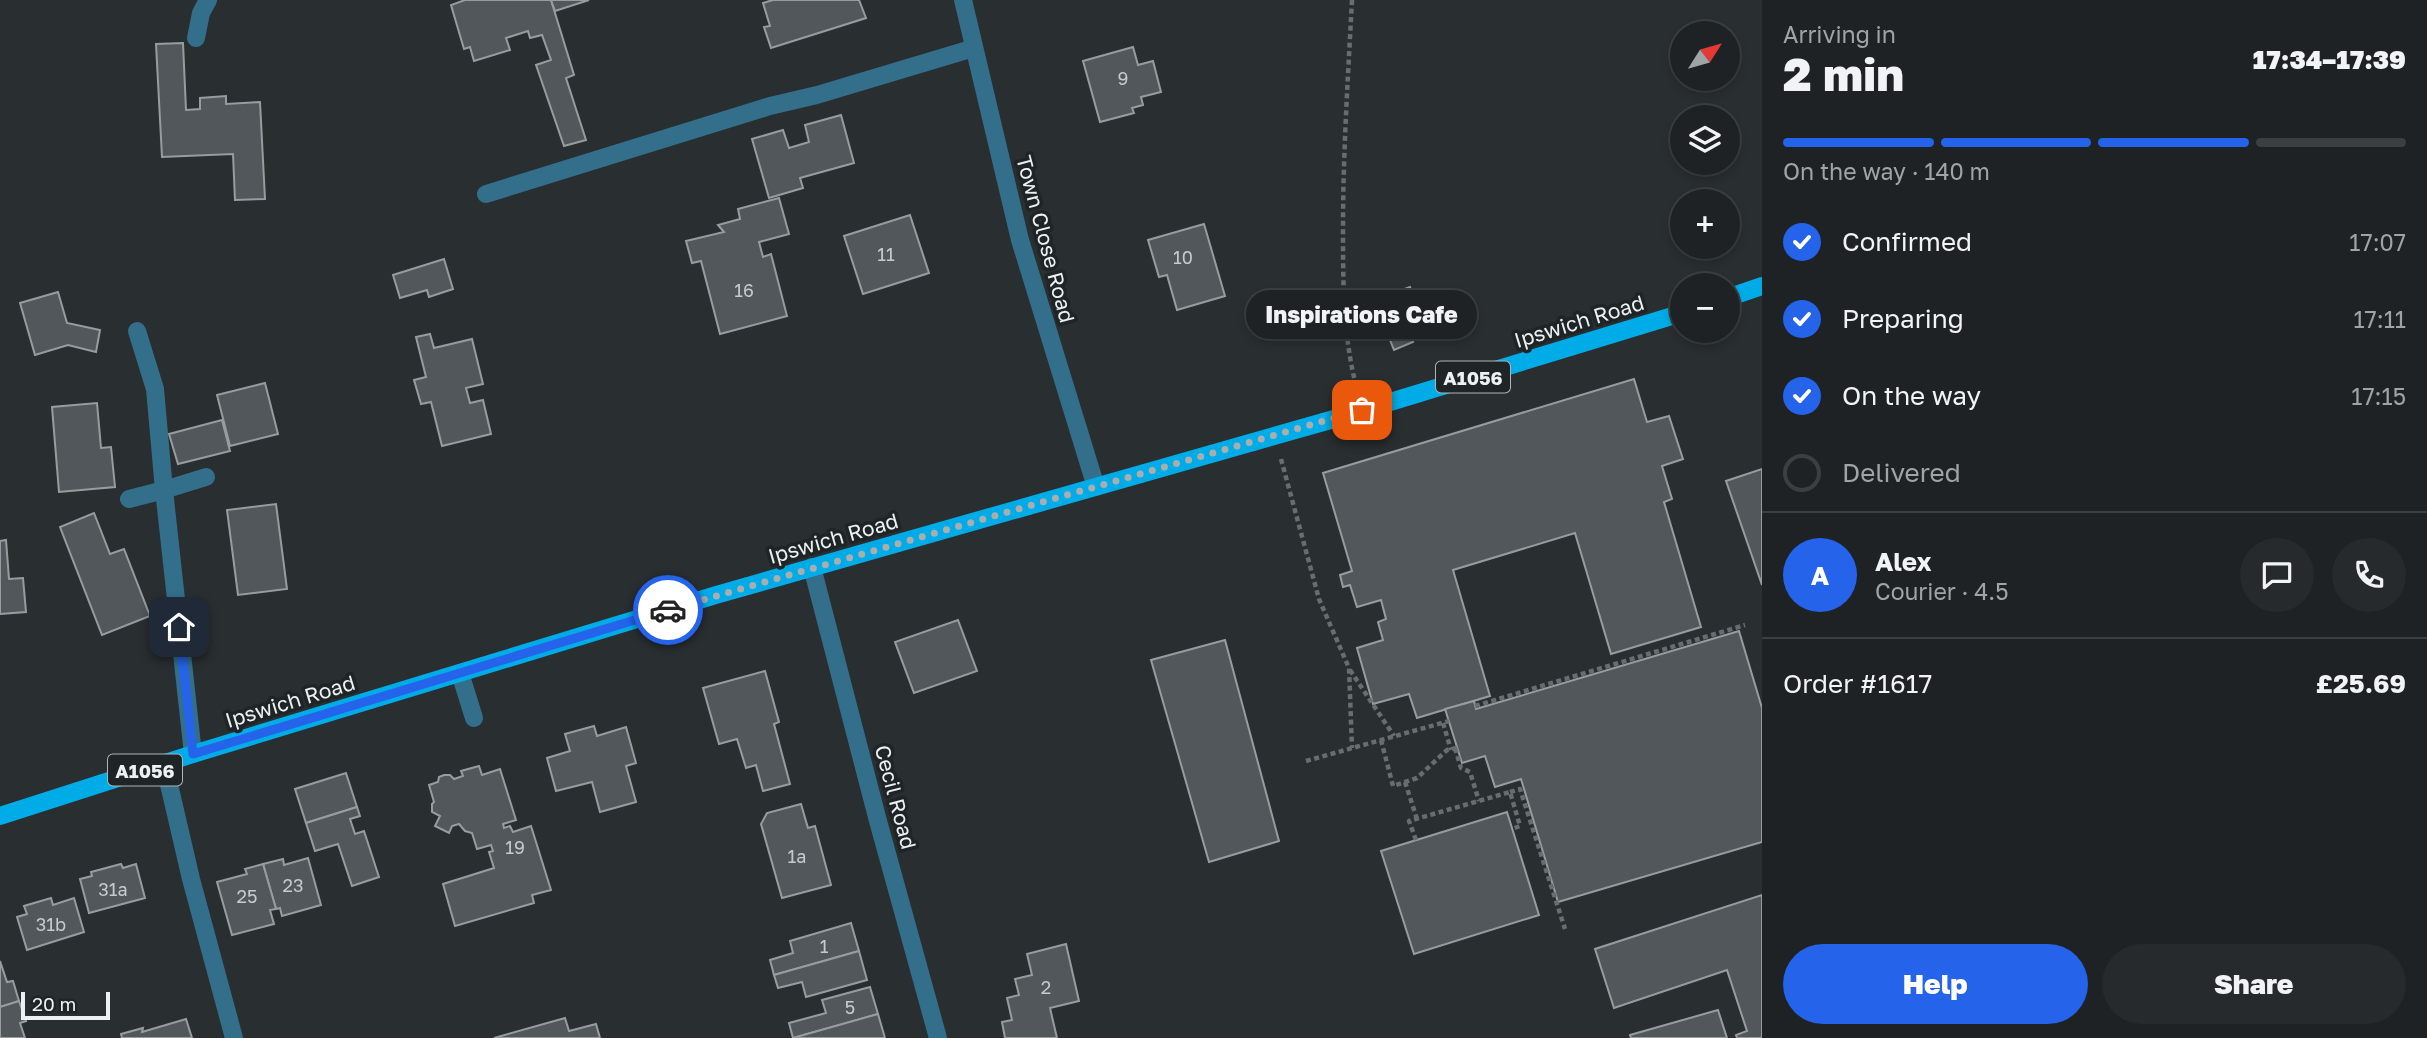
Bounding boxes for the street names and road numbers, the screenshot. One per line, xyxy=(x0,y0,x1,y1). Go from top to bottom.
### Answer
street label: Town Close Road xyxy=(1011,153,1081,325)
street label: Ipswich Road xyxy=(1511,289,1647,353)
road number: A1056 xyxy=(1436,362,1510,392)
street label: Ipswich Road xyxy=(765,507,901,569)
street label: Ipswich Road xyxy=(222,669,358,733)
street label: Cecil Road xyxy=(870,742,922,852)
road number: A1056 xyxy=(108,754,182,786)

